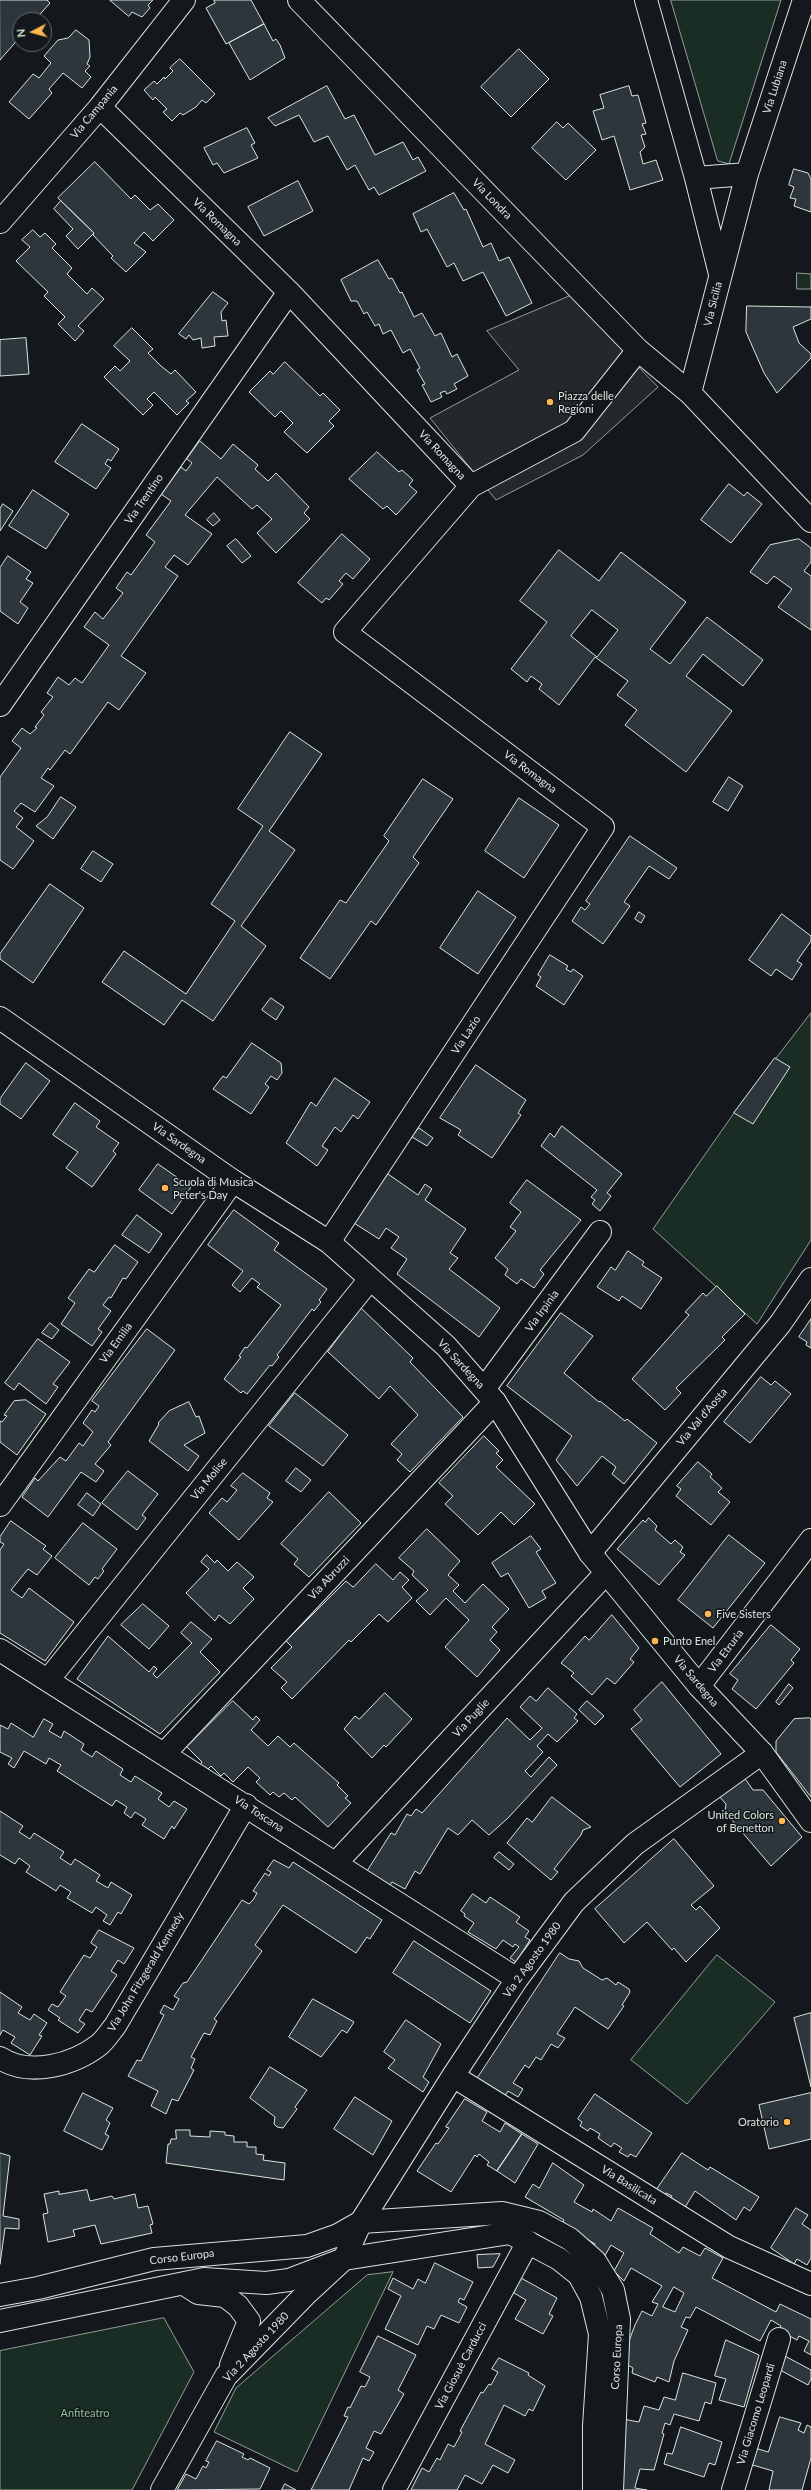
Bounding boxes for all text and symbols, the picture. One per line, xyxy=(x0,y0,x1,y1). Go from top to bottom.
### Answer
north arrow xyxy=(12,12,52,52)
text: N xyxy=(14,28,27,38)
street label: Via Lubiana xyxy=(760,58,790,116)
street label: Via Campania xyxy=(68,82,120,142)
street label: Via Londra xyxy=(469,176,515,222)
street label: Via Romagna xyxy=(190,195,244,249)
street label: Via Sicilia xyxy=(701,280,725,328)
place label: Piazza delle Regioni xyxy=(558,389,614,415)
marker: Piazza delle Regioni xyxy=(545,397,555,407)
street label: Via Romagna xyxy=(416,427,468,483)
street label: Via Trentino xyxy=(122,471,166,527)
street label: Via Romagna xyxy=(501,748,559,796)
street label: Via Lazio xyxy=(449,1013,483,1057)
street label: Via Sardegna xyxy=(149,1120,209,1166)
place label: Scuola di Musica Peter's Day xyxy=(173,1175,253,1201)
marker: Scuola di Musica Peter's Day xyxy=(160,1183,170,1193)
street label: Via Irpinia xyxy=(522,1288,562,1334)
street label: Via Emilia xyxy=(97,1320,135,1366)
street label: Via Sardegna xyxy=(435,1337,487,1391)
street label: Via Val d'Aosta xyxy=(674,1385,730,1449)
street label: Via Molise xyxy=(188,1455,230,1503)
street label: Via Abruzzi xyxy=(306,1554,352,1602)
place label: Five Sisters xyxy=(716,1607,771,1621)
marker: Five Sisters xyxy=(703,1609,713,1619)
street label: Via Etruria xyxy=(705,1627,747,1675)
place label: Punto Enel xyxy=(663,1634,715,1648)
marker: Punto Enel xyxy=(650,1636,660,1646)
street label: Via Sardegna xyxy=(671,1653,721,1709)
street label: Via Puglie xyxy=(450,1696,492,1740)
street label: Via Toscana xyxy=(232,1793,286,1835)
place label: United Colors of Benetton xyxy=(708,1808,774,1834)
marker: United Colors of Benetton xyxy=(777,1816,787,1826)
street label: Via John Fitzgerald Kennedy xyxy=(105,1910,187,2034)
street label: Via 2 Agosto 1980 xyxy=(500,1920,564,2000)
place label: Oratorio xyxy=(738,2115,779,2129)
marker: Oratorio xyxy=(782,2117,792,2127)
street label: Via Basilicata xyxy=(599,2163,659,2207)
street label: Corso Europa xyxy=(149,2246,215,2268)
street label: Via 2 Agosto 1980 xyxy=(220,2310,292,2384)
street label: Via Giosuè Carducci xyxy=(432,2320,490,2412)
street label: Corso Europa xyxy=(609,2324,625,2390)
street label: Via Giacomo Leopardi xyxy=(734,2362,778,2466)
park label: Anfiteatro xyxy=(61,2406,109,2420)

